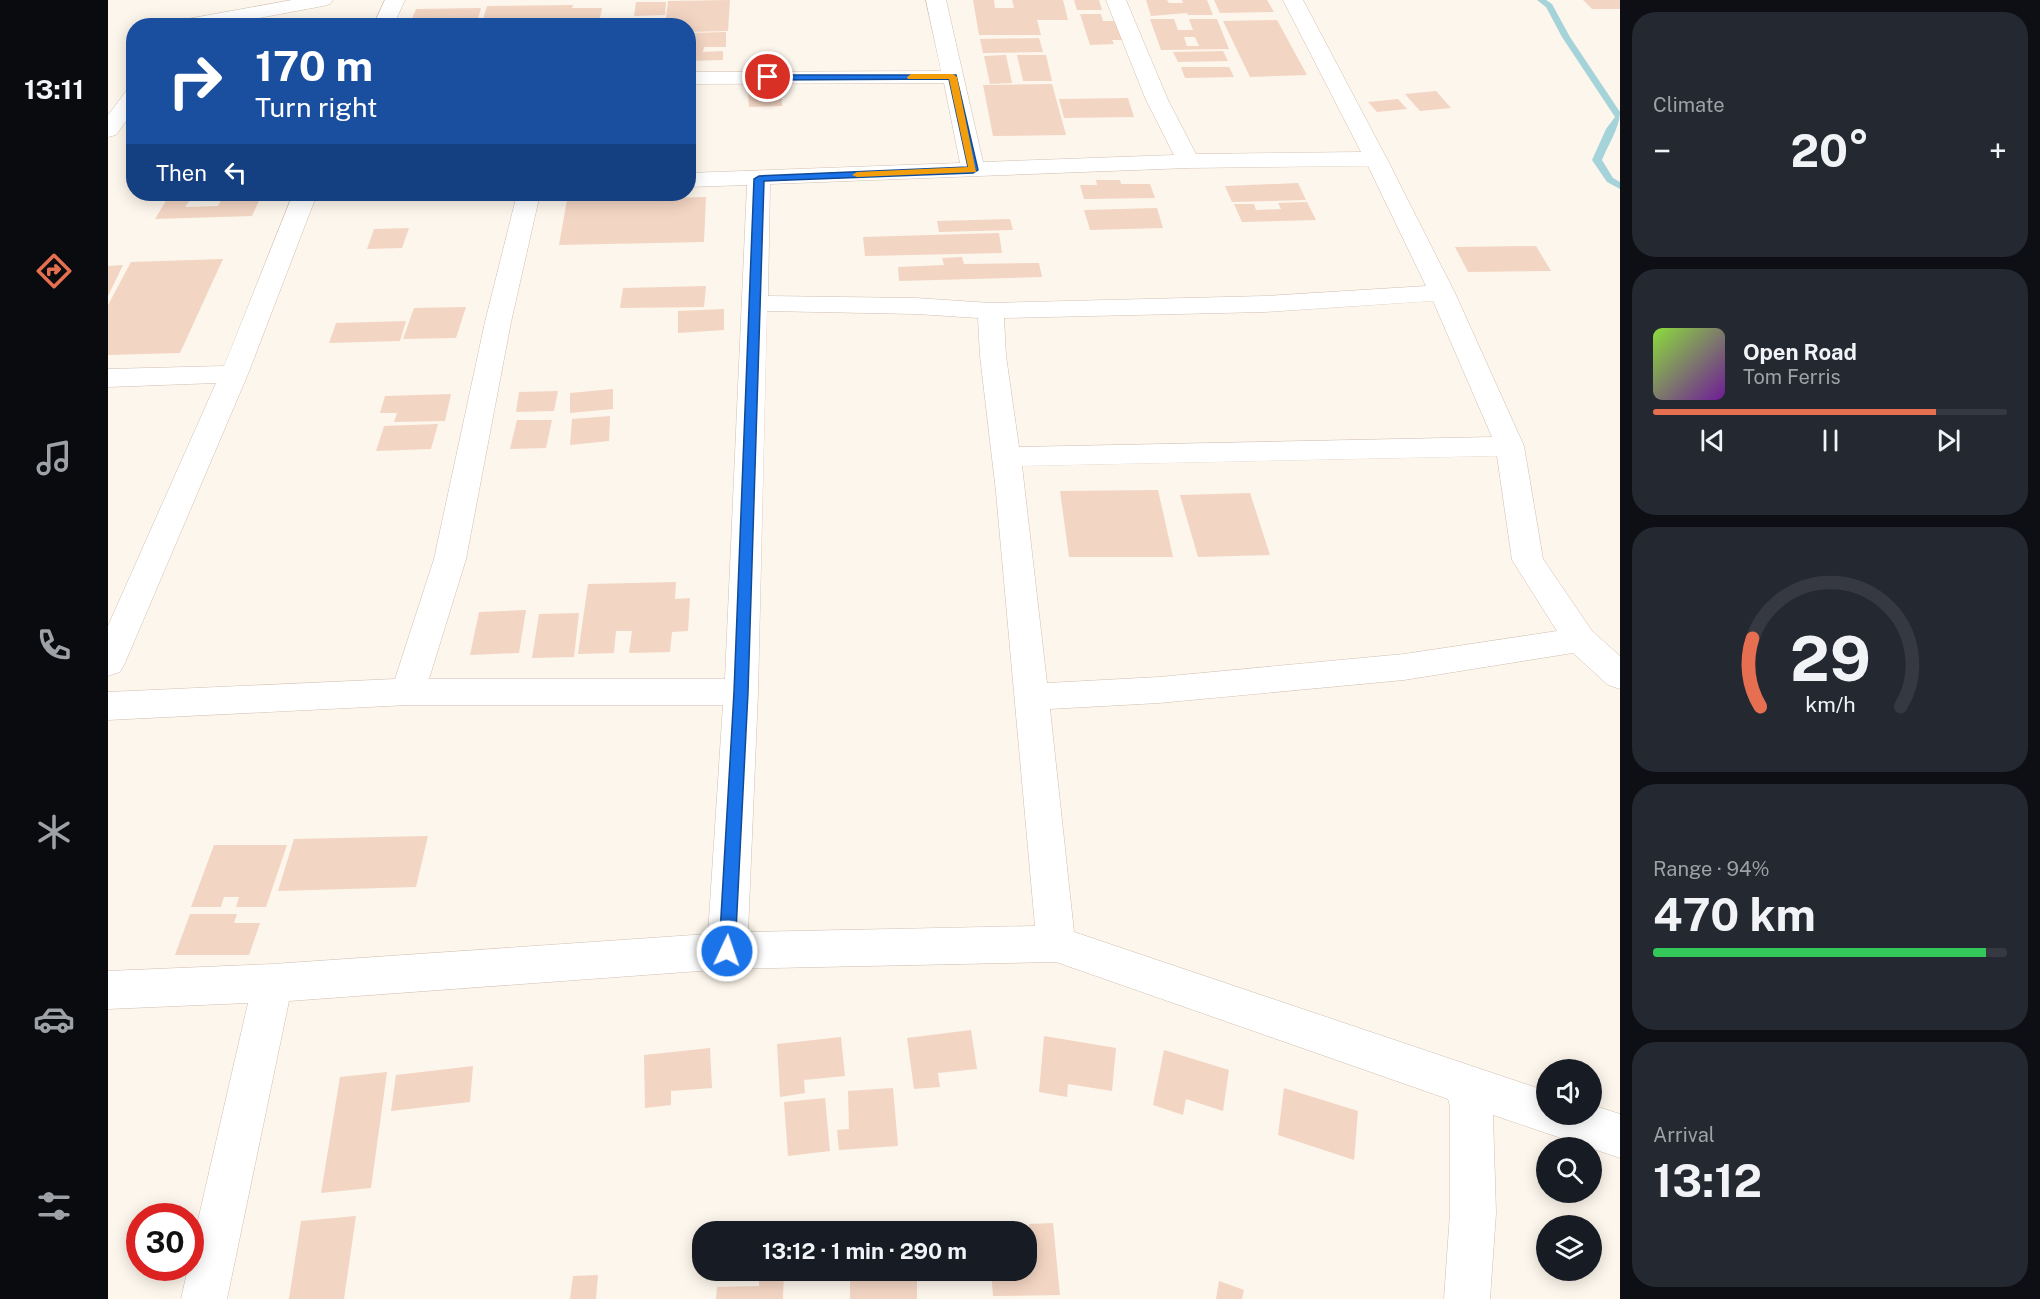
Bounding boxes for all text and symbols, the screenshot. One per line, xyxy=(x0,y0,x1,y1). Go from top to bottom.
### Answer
text: 170 m xyxy=(255,41,373,90)
icon: right xyxy=(156,42,234,120)
pin xyxy=(742,51,793,102)
icon: arrive xyxy=(751,60,784,93)
text: 13:11 xyxy=(24,73,84,105)
text: Turn right xyxy=(255,91,378,123)
text: Climate xyxy=(1653,93,1725,117)
text: 20° xyxy=(1791,124,1869,177)
text: − xyxy=(1653,132,1671,170)
text: + xyxy=(1989,132,2007,170)
icon: left xyxy=(219,156,252,189)
text: Then xyxy=(156,160,207,186)
icon: directions xyxy=(33,250,75,292)
text: Open Road xyxy=(1743,339,1857,365)
text: Tom Ferris xyxy=(1743,365,1841,389)
icon: previous xyxy=(1696,424,1729,457)
icon: pause xyxy=(1814,424,1847,457)
icon: next xyxy=(1932,424,1965,457)
icon: music xyxy=(33,437,75,479)
text: 29 xyxy=(1790,622,1870,695)
icon: phone xyxy=(33,624,75,666)
text: km/h xyxy=(1805,692,1855,717)
icon: climate xyxy=(33,811,75,853)
text: Range · 94% xyxy=(1653,857,1770,881)
text: 470 km xyxy=(1653,888,1816,941)
position arrow xyxy=(695,919,759,983)
icon: car xyxy=(33,998,75,1040)
map controls xyxy=(1536,1059,1602,1281)
button: sound xyxy=(1536,1059,1602,1125)
text: Arrival xyxy=(1653,1123,1715,1147)
button: search xyxy=(1536,1137,1602,1203)
text: 13:12 xyxy=(1653,1154,1762,1207)
icon: filters xyxy=(33,1185,75,1227)
speed limit sign: 30 xyxy=(126,1203,204,1281)
button: layers xyxy=(1536,1215,1602,1281)
text: 13:12 · 1 min · 290 m xyxy=(762,1238,967,1264)

